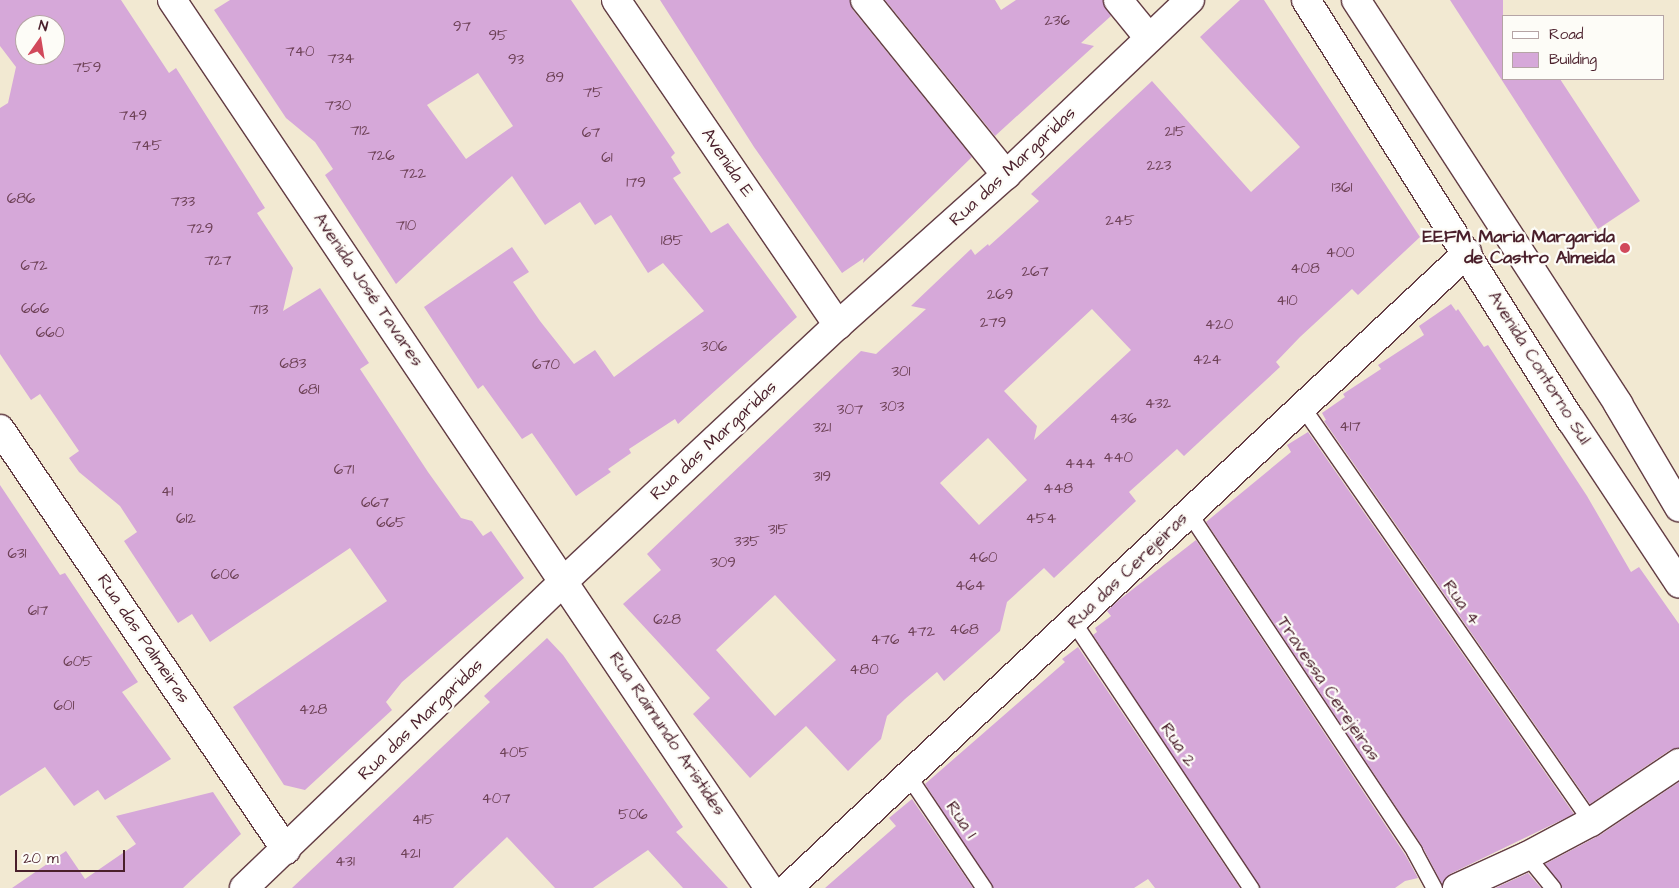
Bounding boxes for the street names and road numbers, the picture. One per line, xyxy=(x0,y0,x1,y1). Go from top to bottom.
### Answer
street label: Rua das Margaridas xyxy=(945,103,1081,231)
street label: Avenida E xyxy=(696,124,758,202)
street label: Avenida José Tavares xyxy=(308,209,428,371)
street label: Avenida Contorno Sul xyxy=(1483,287,1595,449)
street label: Rua das Margaridas xyxy=(646,377,782,505)
street label: Rua das Cerejeiras xyxy=(1063,508,1193,634)
street label: Rua das Palmeiras xyxy=(92,570,194,708)
street label: Rua 4 xyxy=(1438,576,1484,630)
street label: Travessa Cerejeiras xyxy=(1272,613,1384,765)
street label: Rua Raimundo Aristides xyxy=(604,648,730,820)
street label: Rua das Margaridas xyxy=(354,655,488,785)
street label: Rua 2 xyxy=(1155,719,1201,771)
street label: Rua 1 xyxy=(941,797,981,843)

